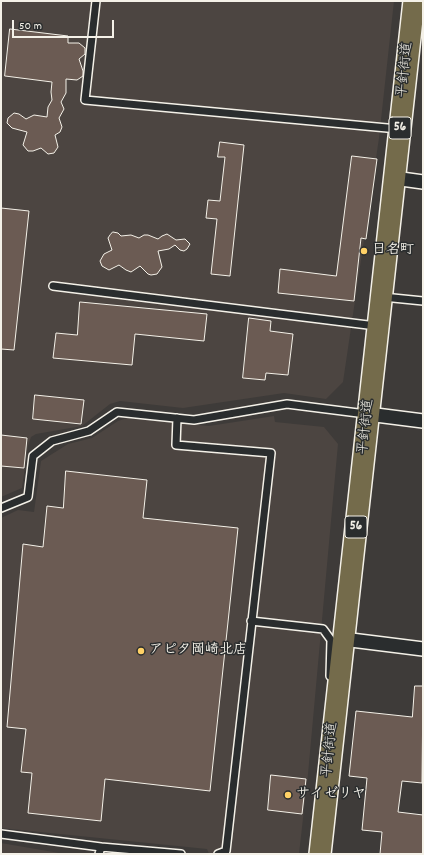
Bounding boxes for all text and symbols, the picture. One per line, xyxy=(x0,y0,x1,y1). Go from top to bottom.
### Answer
scale bar xyxy=(14,12,116,38)
text: 50 m xyxy=(19,18,42,35)
street label: 平針街道 xyxy=(395,41,417,99)
road number: 56 xyxy=(389,117,411,139)
place label: 日名町 xyxy=(372,243,414,259)
marker: 日名町 xyxy=(359,246,369,256)
street label: 平針街道 xyxy=(356,398,378,456)
road number: 56 xyxy=(345,516,367,538)
place label: アピタ岡崎北店 xyxy=(149,643,247,659)
marker: アピタ岡崎北店 xyxy=(136,646,146,656)
street label: 平針街道 xyxy=(320,721,342,779)
place label: サイゼリヤ xyxy=(296,787,366,803)
marker: サイゼリヤ xyxy=(283,790,293,800)

